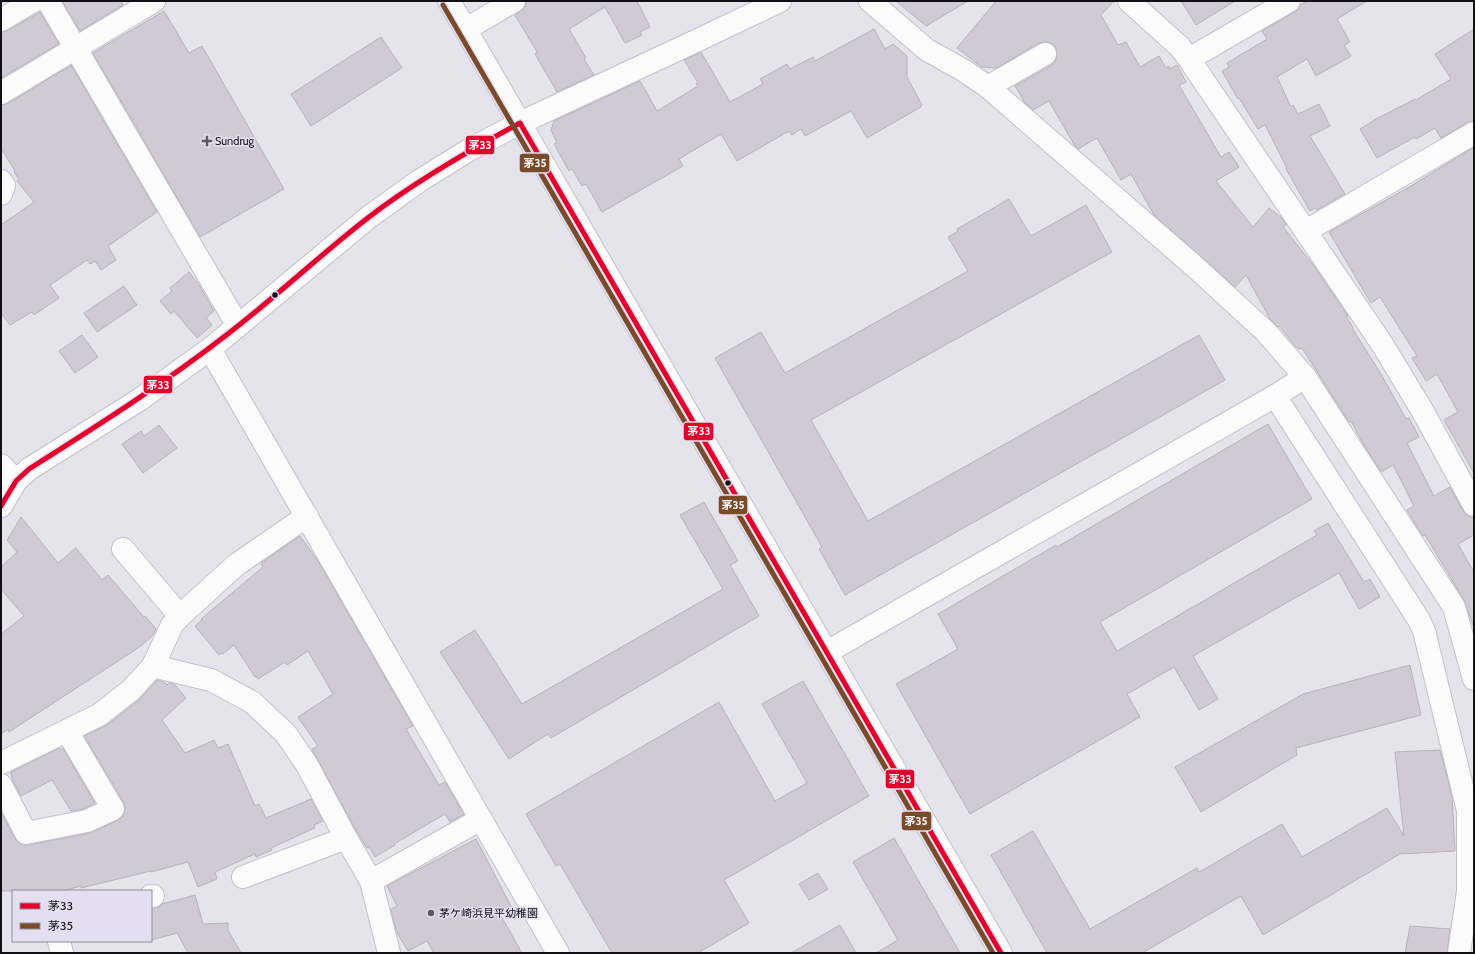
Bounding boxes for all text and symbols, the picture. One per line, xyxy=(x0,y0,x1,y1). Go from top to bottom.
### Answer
place label: Sundrug xyxy=(215,134,255,148)
line badge: 茅33 xyxy=(465,135,495,155)
marker: Sundrug xyxy=(202,136,212,146)
text: 茅33 xyxy=(469,138,491,152)
line badge: 茅35 xyxy=(519,153,550,173)
text: 茅35 xyxy=(524,156,547,170)
unlabelled marker xyxy=(270,290,280,300)
line badge: 茅33 xyxy=(143,375,173,394)
text: 茅33 xyxy=(147,378,169,392)
line badge: 茅33 xyxy=(683,422,714,441)
text: 茅33 xyxy=(688,424,710,438)
unlabelled marker xyxy=(723,478,733,488)
line badge: 茅35 xyxy=(718,495,748,515)
text: 茅35 xyxy=(722,498,745,512)
line badge: 茅33 xyxy=(885,769,915,789)
text: 茅33 xyxy=(889,772,911,786)
line badge: 茅35 xyxy=(901,811,932,831)
text: 茅35 xyxy=(905,814,928,828)
legend xyxy=(12,890,152,942)
text: 茅33 xyxy=(48,898,73,913)
place label: 茅ケ崎浜見平幼稚園 xyxy=(439,906,538,920)
marker: 茅ケ崎浜見平幼稚園 xyxy=(426,908,436,918)
text: 茅35 xyxy=(48,918,73,933)

